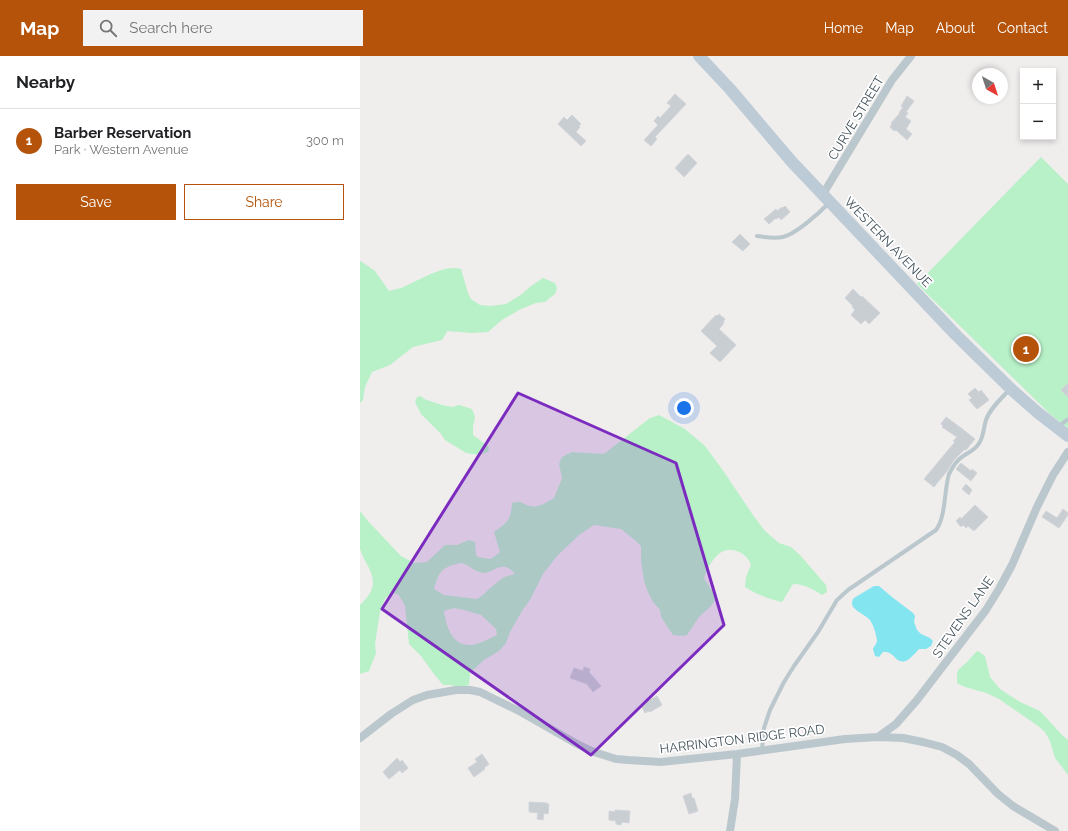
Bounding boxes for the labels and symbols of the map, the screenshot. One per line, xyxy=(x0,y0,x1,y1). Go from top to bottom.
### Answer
north arrow xyxy=(972,68,1008,104)
street label: CURVE STREET xyxy=(825,73,887,163)
street label: WESTERN AVENUE xyxy=(841,194,935,290)
pin: 1 xyxy=(1013,334,1039,364)
your location xyxy=(674,398,694,418)
street label: STEVENS LANE xyxy=(929,573,997,661)
street label: HARRINGTON RIDGE ROAD xyxy=(659,721,825,757)

